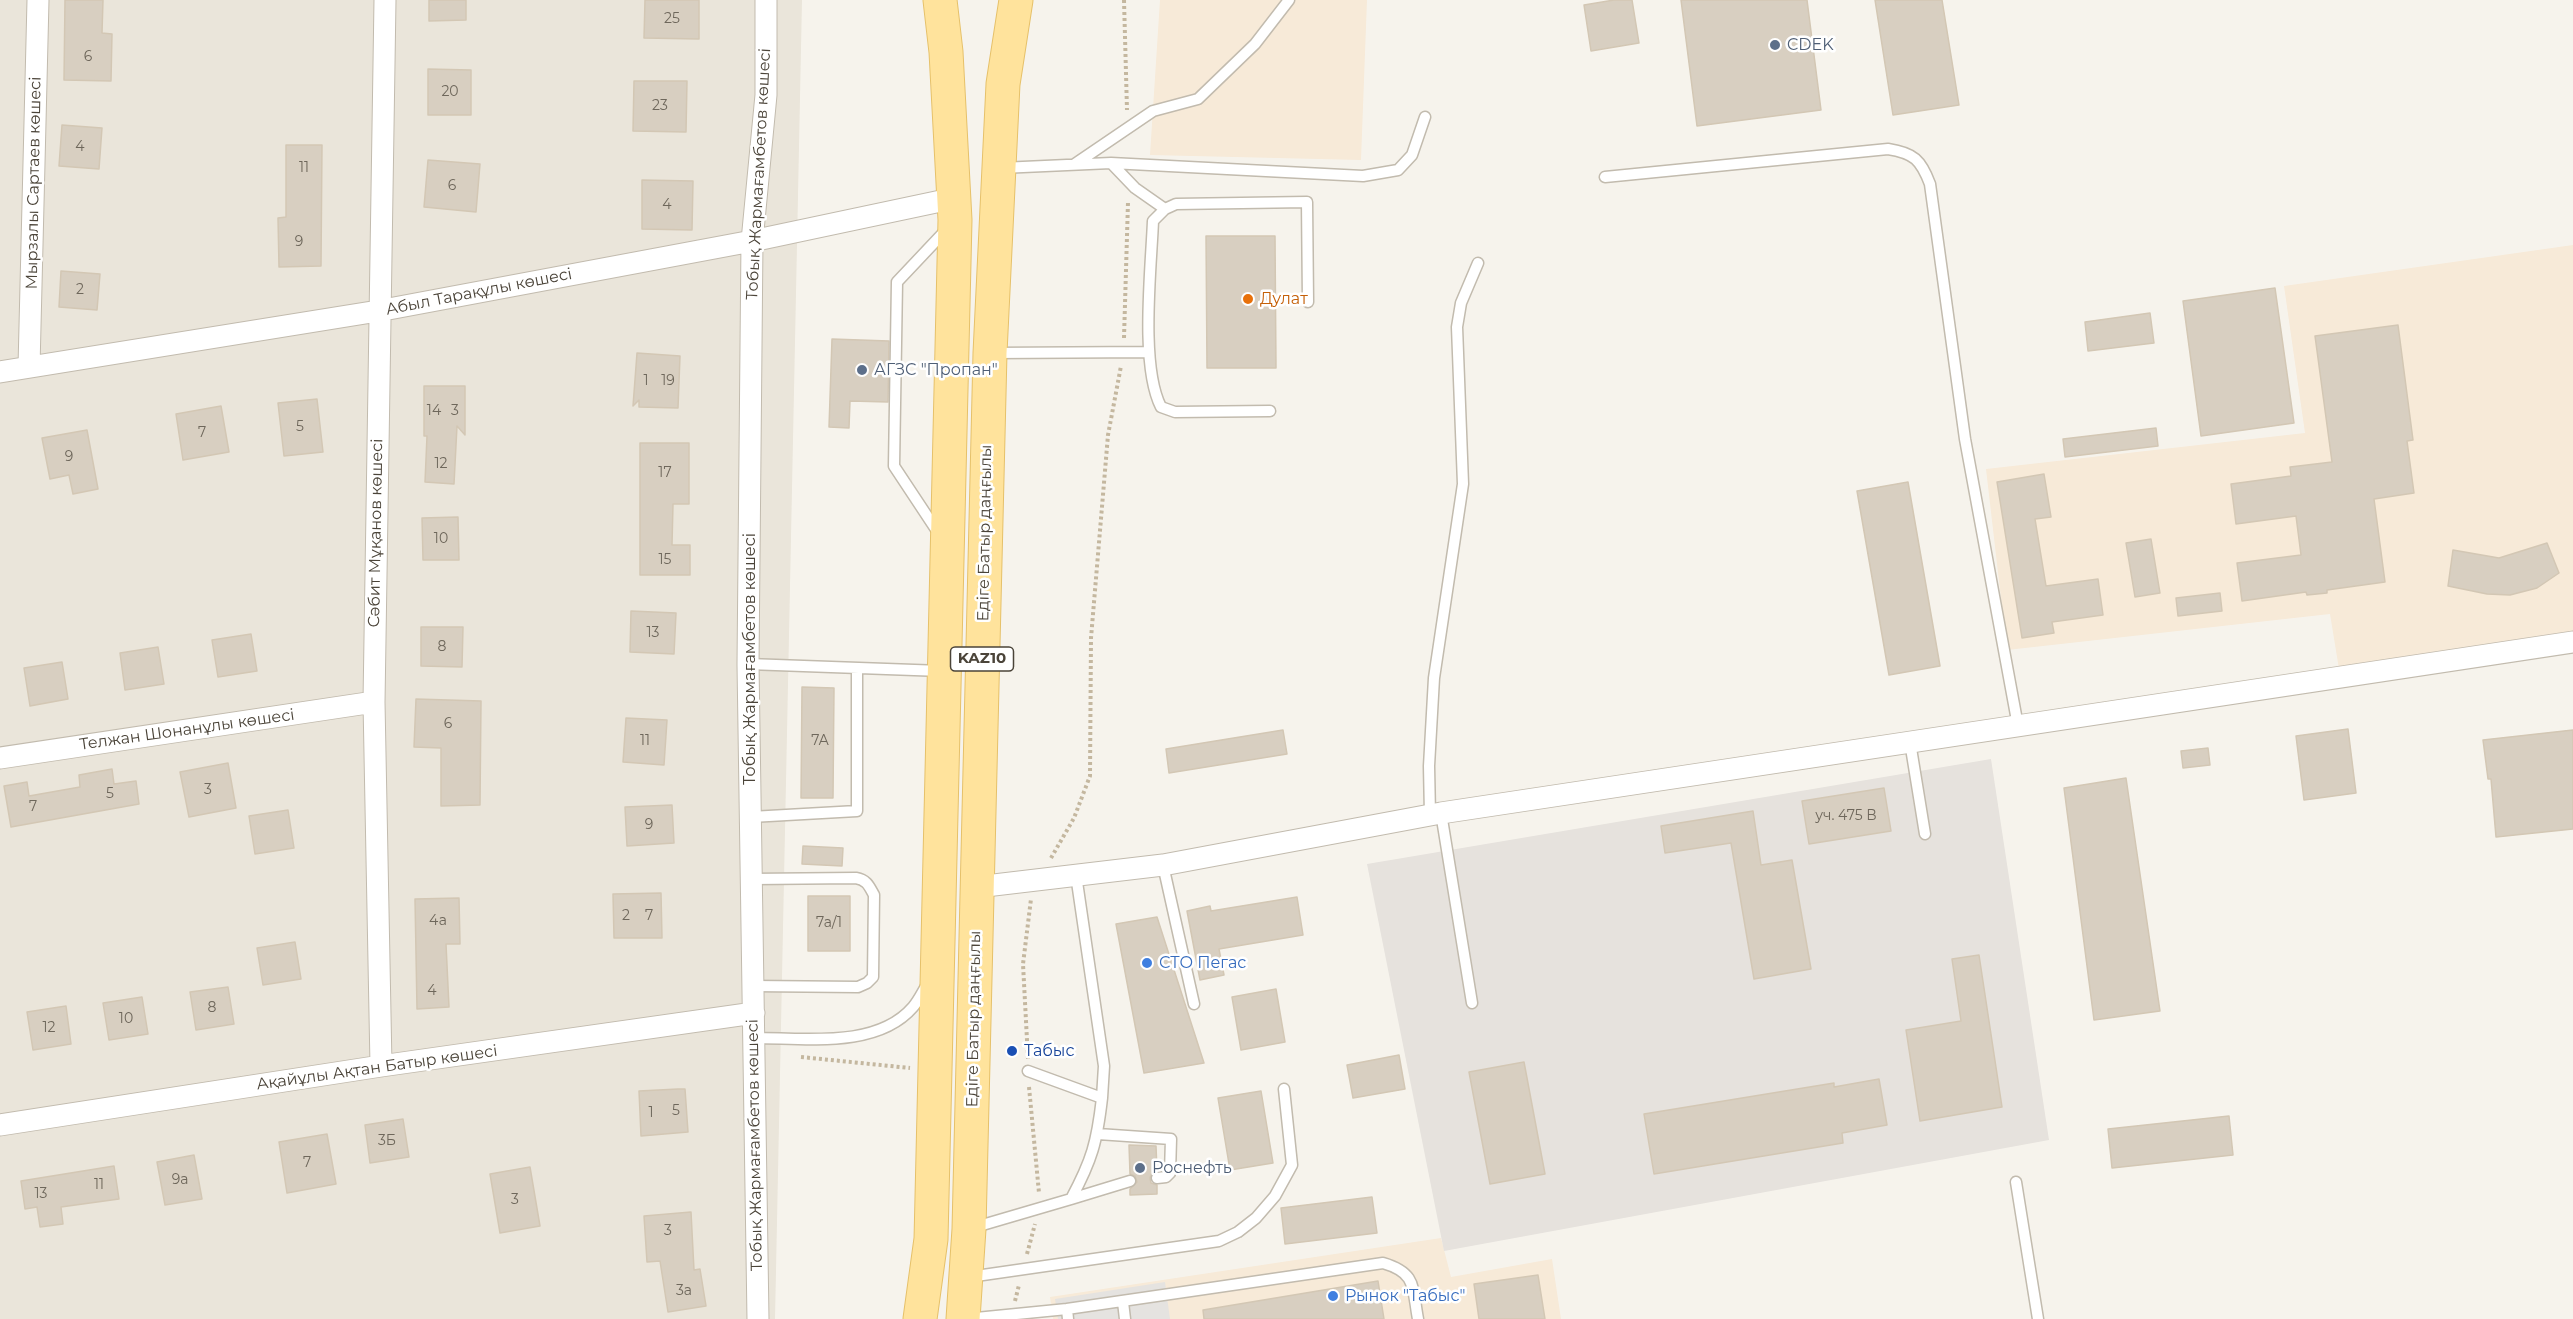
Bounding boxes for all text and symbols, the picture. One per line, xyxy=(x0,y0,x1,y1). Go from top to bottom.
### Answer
house number: 25 xyxy=(664,11,680,27)
place label: CDEK xyxy=(1787,35,1834,55)
marker: CDEK xyxy=(1768,38,1782,52)
street label: Тобық Жармағамбетов көшесі xyxy=(743,48,775,300)
house number: 6 xyxy=(84,49,92,65)
street label: Мырзалы Сартаев көшесі xyxy=(23,76,45,290)
house number: 20 xyxy=(441,84,459,100)
house number: 23 xyxy=(652,98,668,114)
house number: 4 xyxy=(75,139,85,155)
house number: 11 xyxy=(299,160,309,176)
house number: 6 xyxy=(448,178,456,194)
house number: 4 xyxy=(662,197,672,213)
house number: 9 xyxy=(295,234,303,250)
street label: Абыл Тарақұлы көшесі xyxy=(384,265,574,319)
house number: 2 xyxy=(76,282,84,298)
place label: Дулат xyxy=(1260,289,1308,309)
marker: Дулат xyxy=(1241,292,1255,306)
place label: АГЗС "Пропан" xyxy=(874,360,998,380)
marker: АГЗС "Пропан" xyxy=(855,363,869,377)
house number: 1 xyxy=(643,373,649,389)
house number: 19 xyxy=(661,373,675,389)
house number: 14 xyxy=(427,403,441,419)
house number: 3 xyxy=(451,403,459,419)
house number: 5 xyxy=(296,419,304,435)
house number: 7 xyxy=(198,425,206,441)
street label: Сәбит Мұқанов көшесі xyxy=(365,438,387,628)
street label: Едіге Батыр даңғылы xyxy=(974,444,996,622)
house number: 9 xyxy=(65,449,73,465)
house number: 12 xyxy=(434,456,448,472)
house number: 17 xyxy=(658,465,672,481)
house number: 10 xyxy=(434,531,448,547)
street label: Тобық Жармағамбетов көшесі xyxy=(740,533,760,785)
house number: 15 xyxy=(659,552,671,568)
house number: 13 xyxy=(647,625,659,641)
house number: 8 xyxy=(438,639,446,655)
road number: KAZ10 xyxy=(950,647,1014,671)
street label: Телжан Шонанұлы көшесі xyxy=(78,705,296,755)
house number: 6 xyxy=(444,716,452,732)
house number: 11 xyxy=(640,733,650,749)
house number: 7А xyxy=(811,733,829,749)
house number: 3 xyxy=(204,782,212,798)
house number: 5 xyxy=(106,786,114,802)
house number: 7 xyxy=(29,799,37,815)
house number: уч. 475 В xyxy=(1815,808,1877,824)
house number: 9 xyxy=(645,817,653,833)
house number: 2 xyxy=(622,908,630,924)
house number: 7 xyxy=(645,908,653,924)
house number: 4а xyxy=(429,913,447,929)
house number: 7а/1 xyxy=(816,915,842,931)
street label: Едіге Батыр даңғылы xyxy=(963,930,985,1108)
place label: СТО Пегас xyxy=(1159,953,1246,973)
marker: СТО Пегас xyxy=(1140,956,1154,970)
house number: 4 xyxy=(427,983,437,999)
house number: 8 xyxy=(208,1000,216,1016)
house number: 10 xyxy=(119,1011,133,1027)
street label: Тобық Жармағамбетов көшесі xyxy=(743,1019,767,1271)
house number: 12 xyxy=(42,1020,56,1036)
place label: Табыс xyxy=(1024,1041,1074,1061)
street label: Ақайұлы Ақтан Батыр көшесі xyxy=(255,1042,499,1094)
marker: Табыс xyxy=(1005,1044,1019,1058)
house number: 5 xyxy=(672,1103,680,1119)
house number: 1 xyxy=(648,1105,654,1121)
house number: 3Б xyxy=(378,1133,396,1149)
house number: 7 xyxy=(303,1155,311,1171)
place label: Роснефть xyxy=(1152,1158,1232,1178)
marker: Роснефть xyxy=(1133,1161,1147,1175)
house number: 9а xyxy=(172,1172,188,1188)
house number: 11 xyxy=(94,1177,104,1193)
house number: 13 xyxy=(35,1186,47,1202)
house number: 3 xyxy=(511,1192,519,1208)
house number: 3 xyxy=(664,1223,672,1239)
house number: 3а xyxy=(676,1283,692,1299)
place label: Рынок "Табыс" xyxy=(1345,1286,1465,1306)
marker: Рынок "Табыс" xyxy=(1326,1289,1340,1303)

